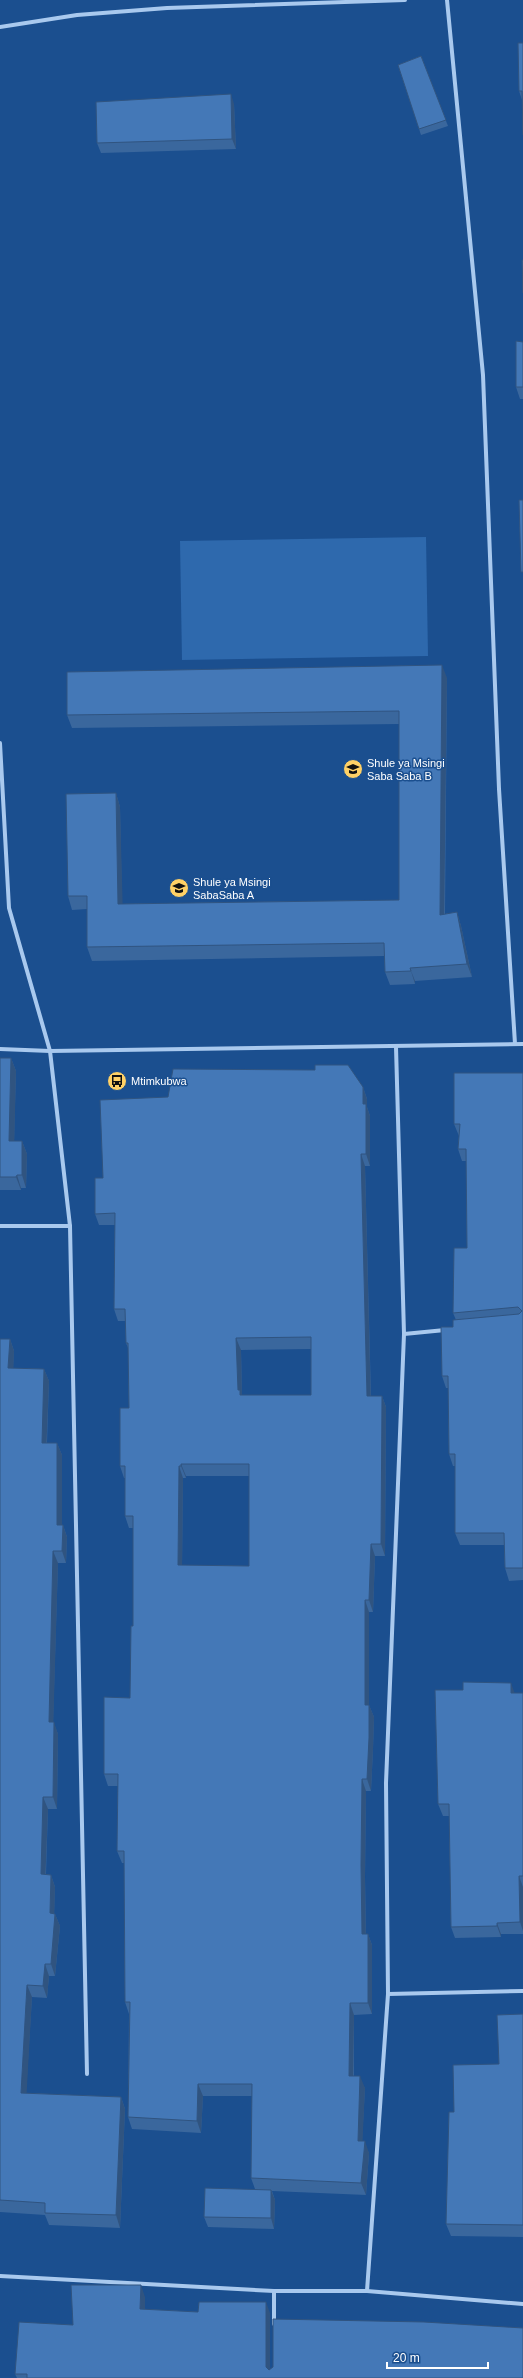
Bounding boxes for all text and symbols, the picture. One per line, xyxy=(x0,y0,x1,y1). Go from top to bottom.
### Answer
place label: Shule ya Msingi Saba Saba B xyxy=(367,757,445,782)
school or university icon: Shule ya Msingi Saba Saba B xyxy=(342,758,364,780)
place label: Shule ya Msingi SabaSaba A xyxy=(193,876,271,901)
school or university icon: Shule ya Msingi SabaSaba A xyxy=(168,877,190,899)
bus stop icon: Mtimkubwa xyxy=(106,1070,128,1092)
place label: Mtimkubwa xyxy=(131,1075,188,1087)
scale bar xyxy=(387,2344,488,2370)
text: 20 m xyxy=(393,2351,420,2365)

